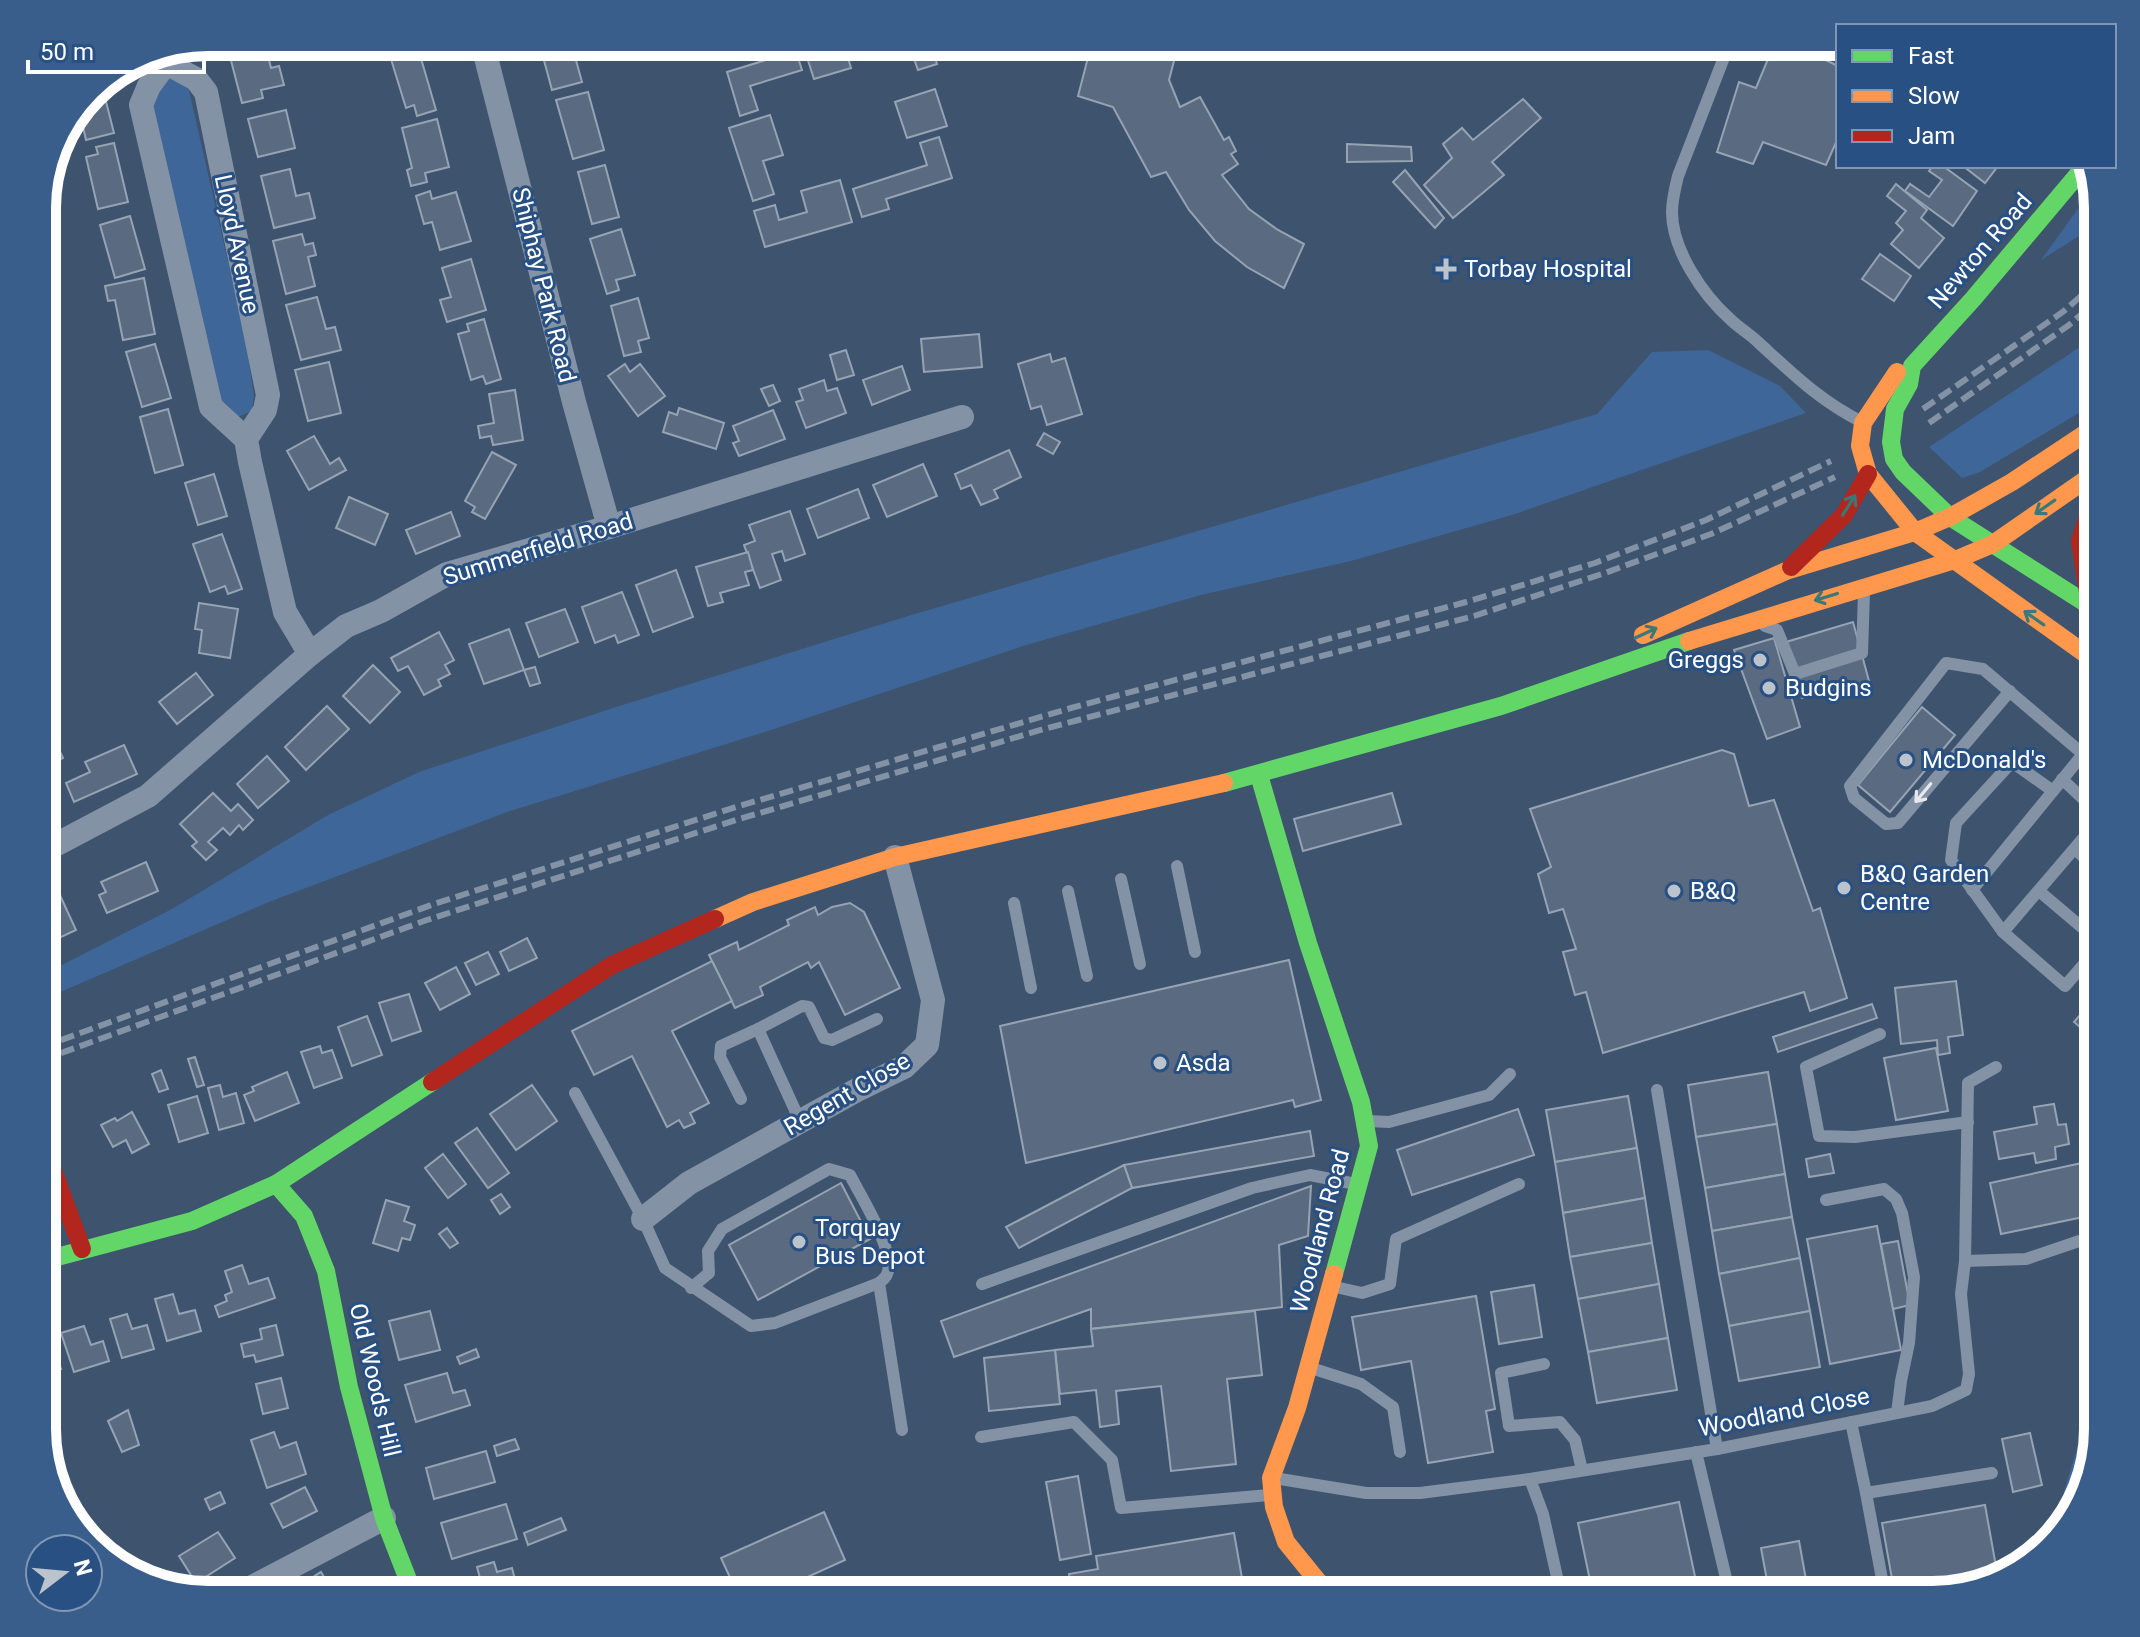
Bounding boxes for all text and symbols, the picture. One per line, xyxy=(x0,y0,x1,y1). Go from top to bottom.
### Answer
scale bar xyxy=(28,24,204,74)
legend xyxy=(1836,24,2116,168)
text: 50 m xyxy=(40,38,94,66)
text: Fast xyxy=(1908,42,1954,70)
text: Slow xyxy=(1908,82,1960,110)
text: Jam xyxy=(1908,122,1955,150)
street label: Lloyd Avenue xyxy=(209,172,265,316)
street label: Shiphay Park Road xyxy=(506,185,582,385)
street label: Newton Road xyxy=(1922,188,2038,314)
place label: Torbay Hospital xyxy=(1464,255,1632,283)
marker: Torbay Hospital xyxy=(1435,258,1457,280)
one-way arrow xyxy=(1842,494,1858,517)
one-way arrow xyxy=(2035,499,2057,515)
street label: Summerfield Road xyxy=(440,507,636,591)
one-way arrow xyxy=(1814,590,1840,605)
one-way arrow xyxy=(2024,610,2046,626)
one-way arrow xyxy=(1633,625,1657,640)
place label: Greggs xyxy=(1668,646,1744,674)
marker: Greggs xyxy=(1751,651,1769,669)
place label: Budgins xyxy=(1785,674,1872,702)
marker: Budgins xyxy=(1760,679,1778,697)
place label: McDonald's xyxy=(1922,746,2046,774)
marker: McDonald's xyxy=(1897,751,1915,769)
one-way arrow xyxy=(1914,782,1932,802)
place label: B&Q Garden Centre xyxy=(1860,860,1989,916)
place label: B&Q xyxy=(1690,877,1736,905)
marker: B&Q Garden Centre xyxy=(1835,879,1853,897)
marker: B&Q xyxy=(1665,882,1683,900)
street label: Regent Close xyxy=(779,1047,915,1141)
place label: Asda xyxy=(1176,1049,1231,1077)
marker: Asda xyxy=(1151,1054,1169,1072)
street label: Woodland Road xyxy=(1285,1146,1355,1316)
place label: Torquay Bus Depot xyxy=(815,1214,925,1270)
marker: Torquay Bus Depot xyxy=(790,1233,808,1251)
street label: Old Woods Hill xyxy=(344,1301,406,1459)
street label: Woodland Close xyxy=(1696,1382,1872,1442)
north arrow xyxy=(24,1533,104,1613)
text: N xyxy=(69,1557,97,1579)

